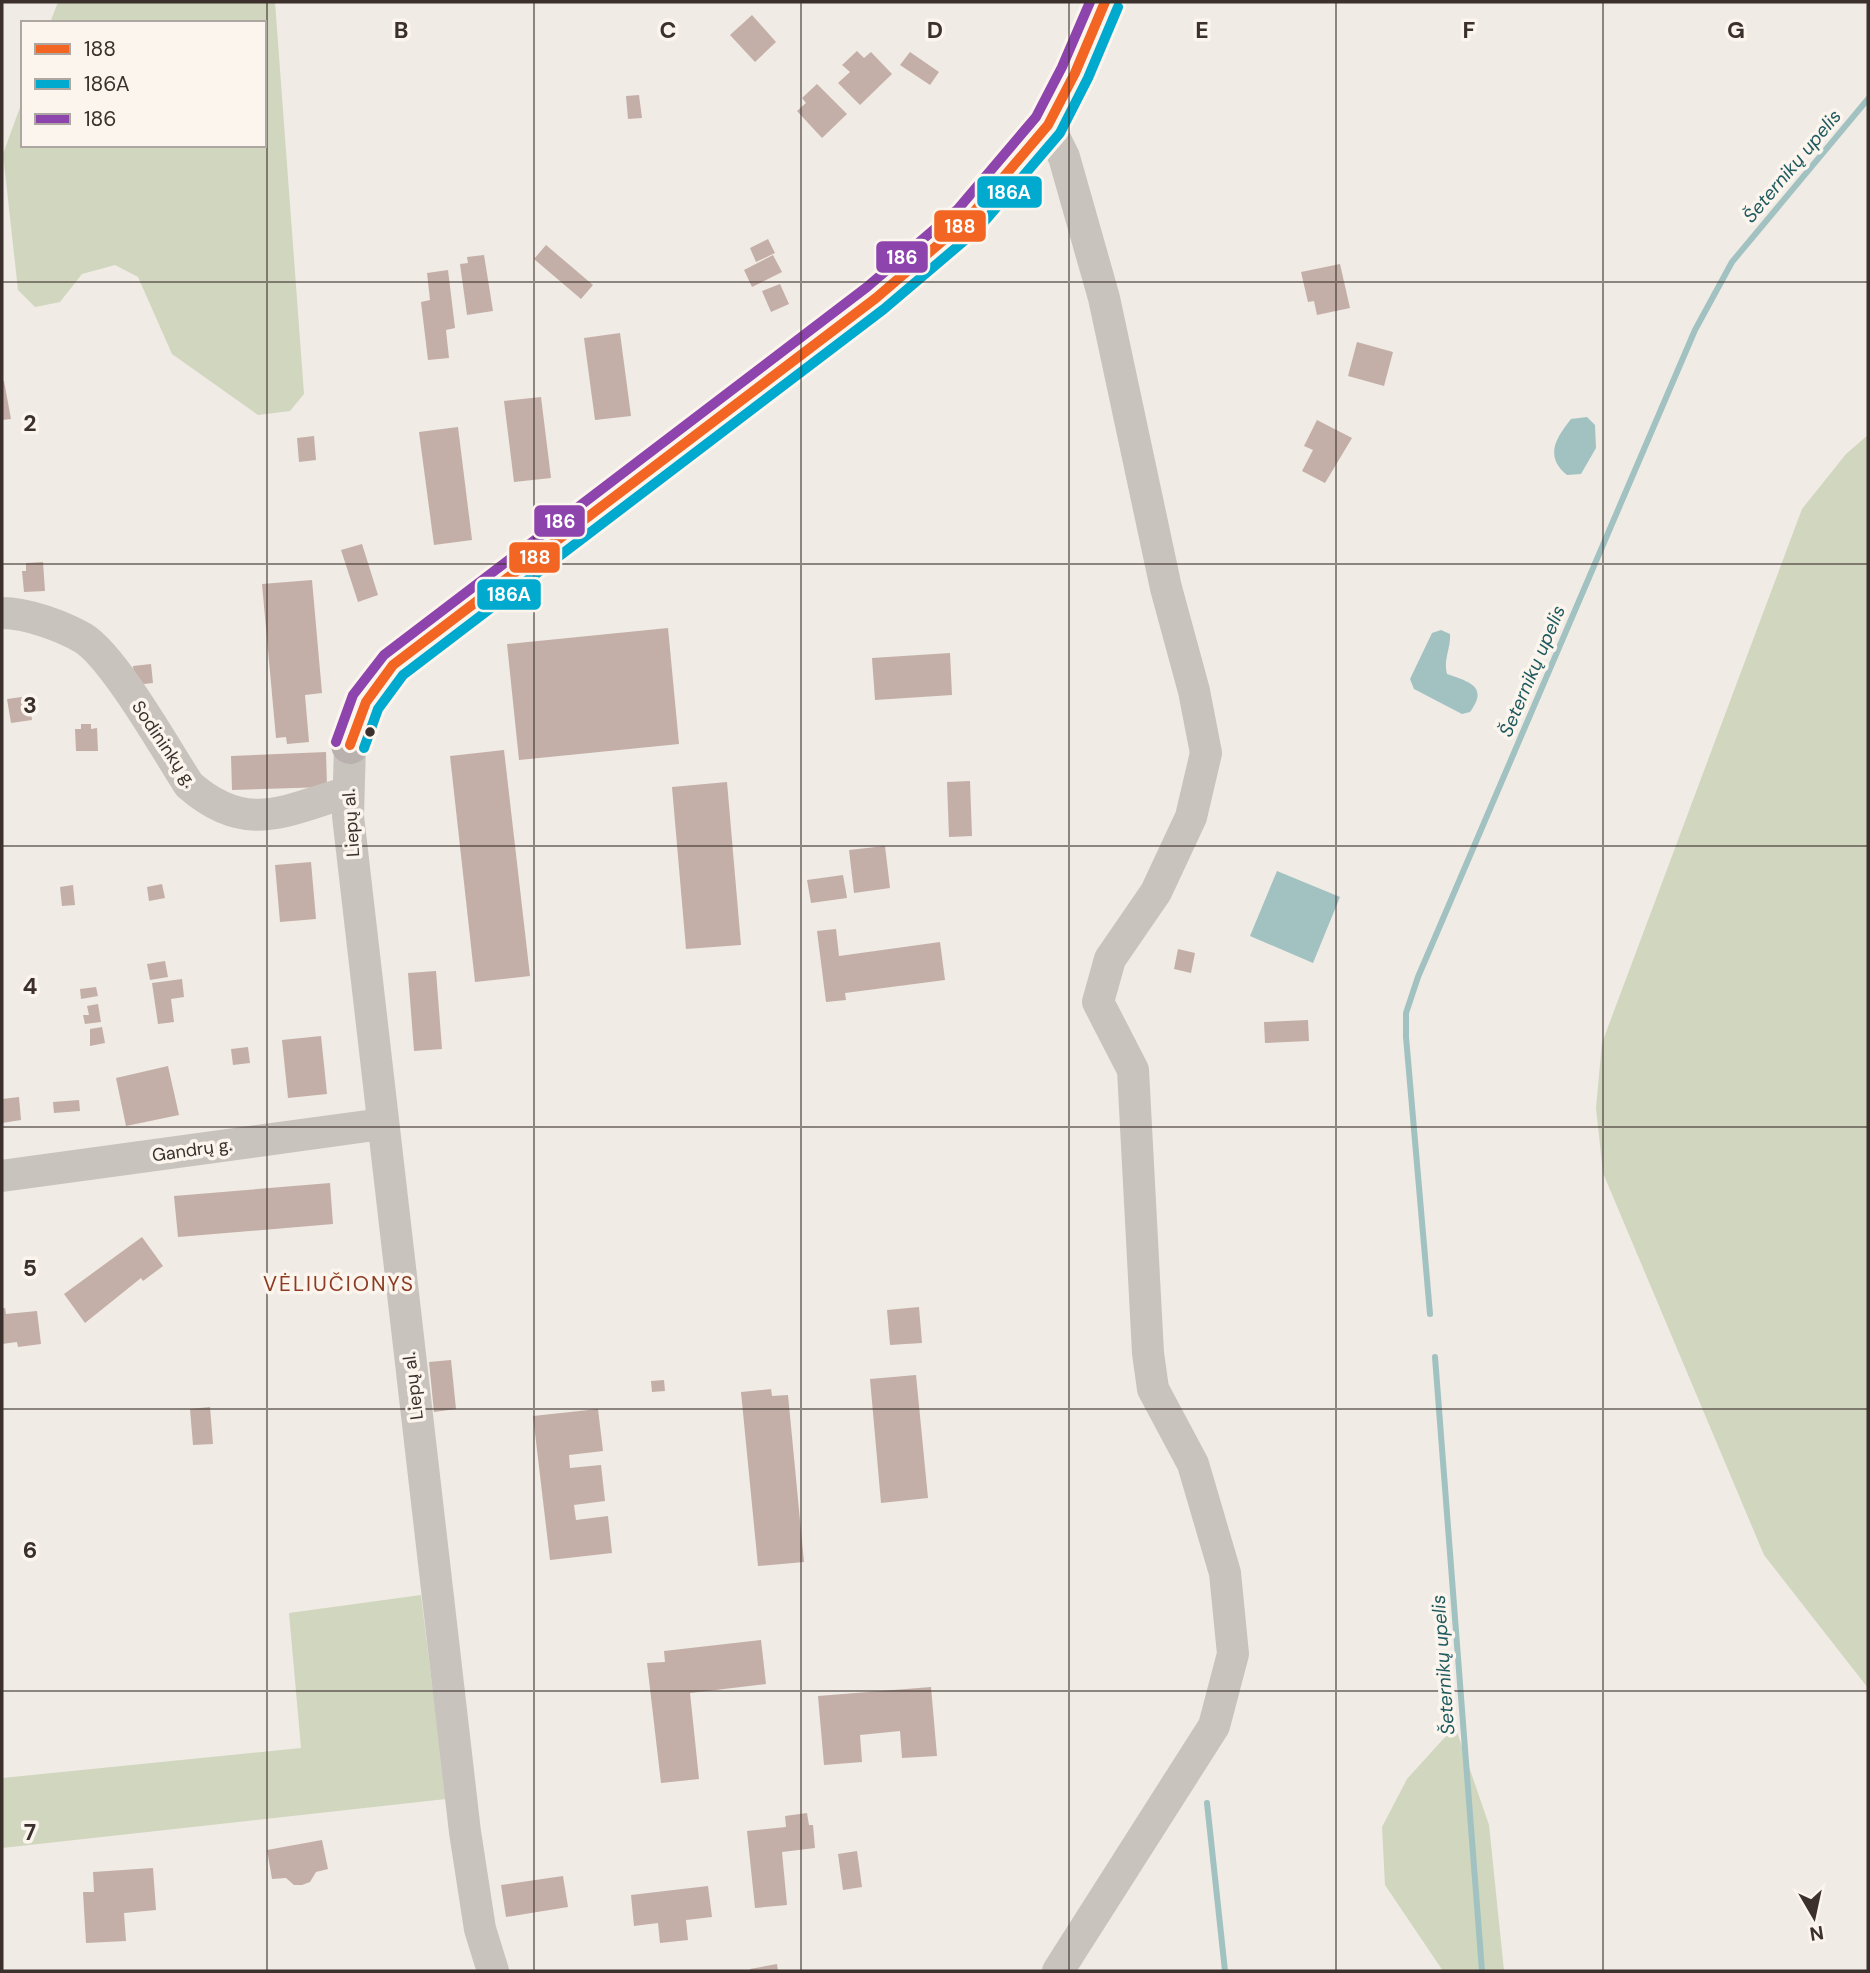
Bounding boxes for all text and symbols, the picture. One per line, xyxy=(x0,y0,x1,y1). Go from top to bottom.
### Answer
text: B xyxy=(394,15,408,45)
text: C xyxy=(660,15,676,45)
text: D xyxy=(927,15,943,45)
text: E xyxy=(1195,15,1209,45)
text: F xyxy=(1463,15,1476,45)
text: G xyxy=(1727,15,1745,45)
legend xyxy=(21,21,266,147)
text: 188 xyxy=(84,35,116,63)
text: 186A xyxy=(84,70,130,98)
water label: Šeternikų upelis xyxy=(1737,104,1847,228)
text: 186 xyxy=(84,105,117,133)
line badge: 186A xyxy=(976,175,1043,209)
text: 186A xyxy=(987,180,1031,205)
line badge: 188 xyxy=(933,209,987,243)
text: 188 xyxy=(945,214,975,239)
line badge: 186 xyxy=(875,240,929,274)
text: 186 xyxy=(887,245,918,270)
text: 2 xyxy=(23,408,37,438)
line badge: 186 xyxy=(533,504,586,538)
text: 186 xyxy=(545,509,576,534)
line badge: 188 xyxy=(508,541,561,574)
text: 188 xyxy=(520,545,550,570)
line badge: 186A xyxy=(476,578,542,611)
text: 186A xyxy=(487,582,531,607)
water label: Šeternikų upelis xyxy=(1493,602,1571,740)
text: 3 xyxy=(23,690,37,720)
street label: Sodininkų g. xyxy=(126,696,202,792)
unlabelled marker xyxy=(363,725,377,739)
street label: Liepų al. xyxy=(337,788,365,858)
text: 4 xyxy=(23,971,38,1001)
street label: Gandrų g. xyxy=(151,1133,233,1167)
text: 5 xyxy=(23,1253,37,1283)
district label: VĖLIUČIONYS xyxy=(263,1270,415,1298)
street label: Liepų al. xyxy=(397,1351,429,1421)
text: 6 xyxy=(23,1535,37,1565)
water label: Šeternikų upelis xyxy=(1426,1594,1460,1736)
text: 7 xyxy=(24,1817,36,1847)
north arrow xyxy=(1779,1882,1849,1952)
text: N xyxy=(1808,1920,1825,1947)

